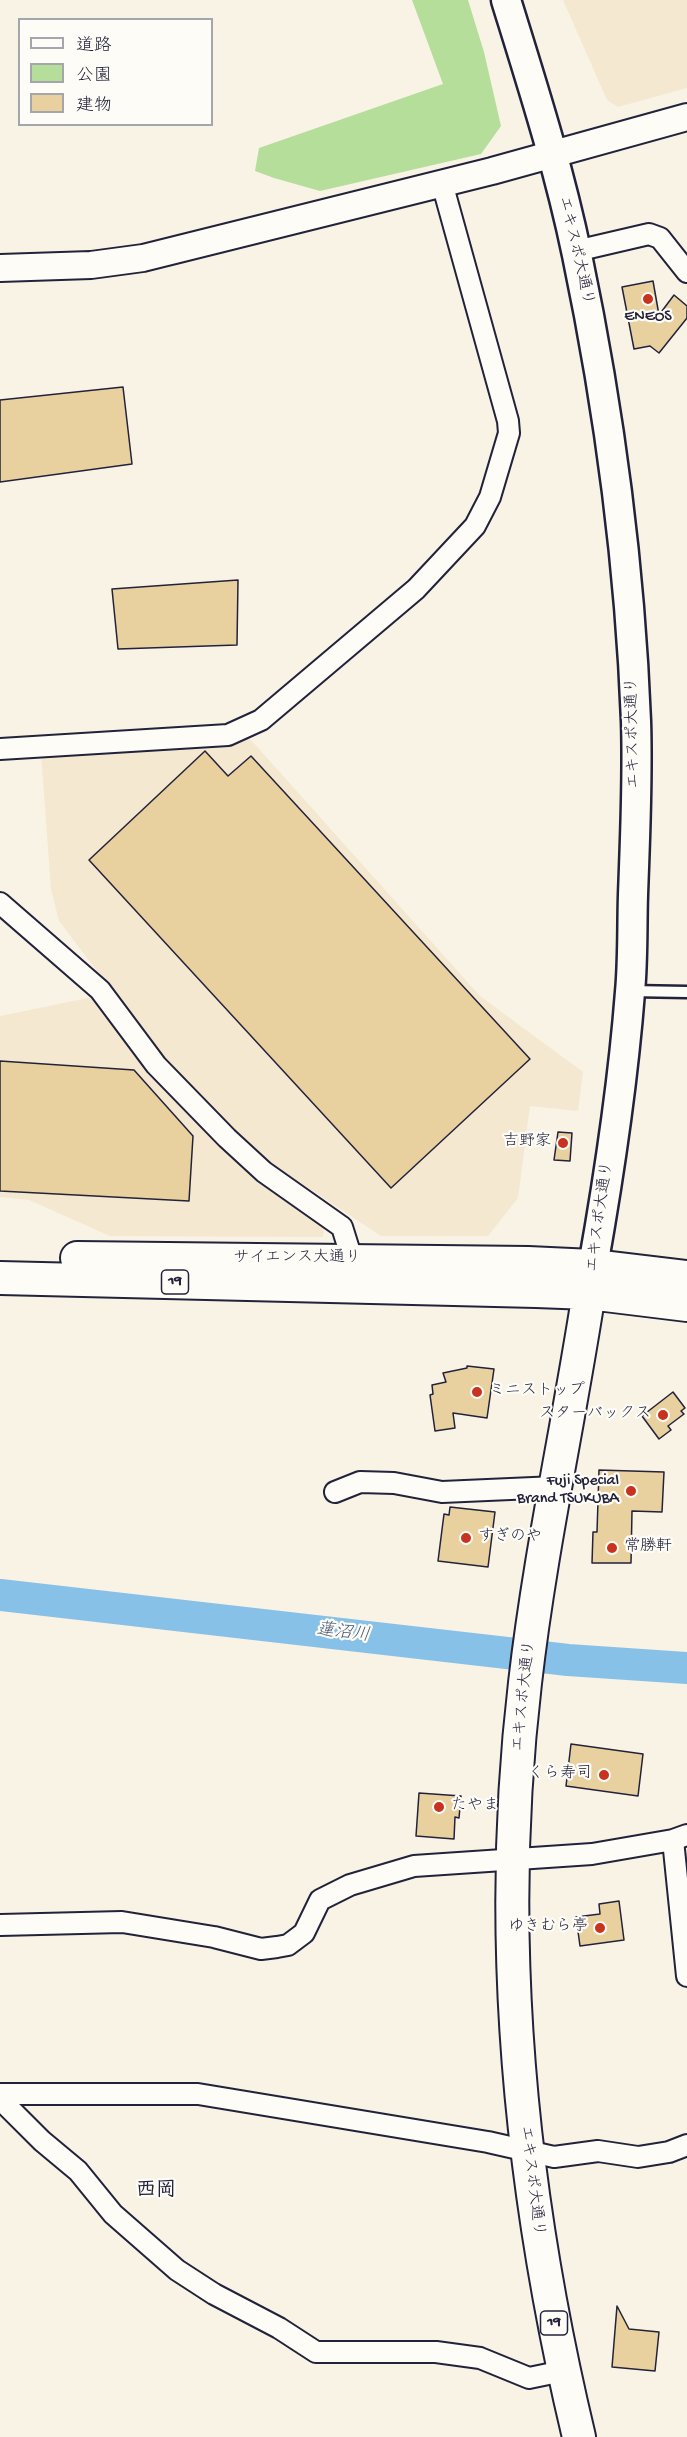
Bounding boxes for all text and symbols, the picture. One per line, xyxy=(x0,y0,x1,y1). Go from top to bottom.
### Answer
legend xyxy=(18,18,213,126)
text: 道路 xyxy=(76,36,112,57)
text: 公園 xyxy=(76,66,112,87)
text: 建物 xyxy=(76,96,112,117)
street label: エキスポ大通り xyxy=(553,194,597,308)
marker: ENEOS xyxy=(641,292,655,306)
place label: ENEOS xyxy=(624,308,672,328)
street label: エキスポ大通り xyxy=(623,677,645,789)
place label: 吉野家 xyxy=(503,1133,551,1153)
marker: 吉野家 xyxy=(556,1136,570,1150)
street label: エキスポ大通り xyxy=(584,1160,618,1274)
street label: サイエンス大通り xyxy=(233,1249,361,1269)
road number: 19 xyxy=(162,1270,188,1294)
place label: ミニストップ xyxy=(489,1382,585,1402)
marker: ミニストップ xyxy=(470,1385,484,1399)
place label: スターバックス xyxy=(539,1405,651,1425)
marker: スターバックス xyxy=(656,1408,670,1422)
place label: Fuji Special Brand TSUKUBA xyxy=(517,1472,619,1510)
marker: Fuji Special Brand TSUKUBA xyxy=(624,1484,638,1498)
place label: すぎのや xyxy=(478,1528,542,1548)
marker: すぎのや xyxy=(459,1531,473,1545)
place label: 常勝軒 xyxy=(624,1538,672,1558)
marker: 常勝軒 xyxy=(605,1541,619,1555)
water label: 蓮沼川 xyxy=(315,1620,371,1648)
street label: エキスポ大通り xyxy=(510,1639,540,1753)
place label: くら寿司 xyxy=(528,1765,592,1785)
marker: くら寿司 xyxy=(597,1768,611,1782)
place label: たやま xyxy=(451,1797,499,1817)
marker: たやま xyxy=(432,1800,446,1814)
place label: ゆきむら亭 xyxy=(508,1918,588,1938)
marker: ゆきむら亭 xyxy=(593,1921,607,1935)
street label: エキスポ大通り xyxy=(515,2124,547,2238)
district label: 西岡 xyxy=(136,2180,176,2204)
road number: 19 xyxy=(540,2311,568,2335)

